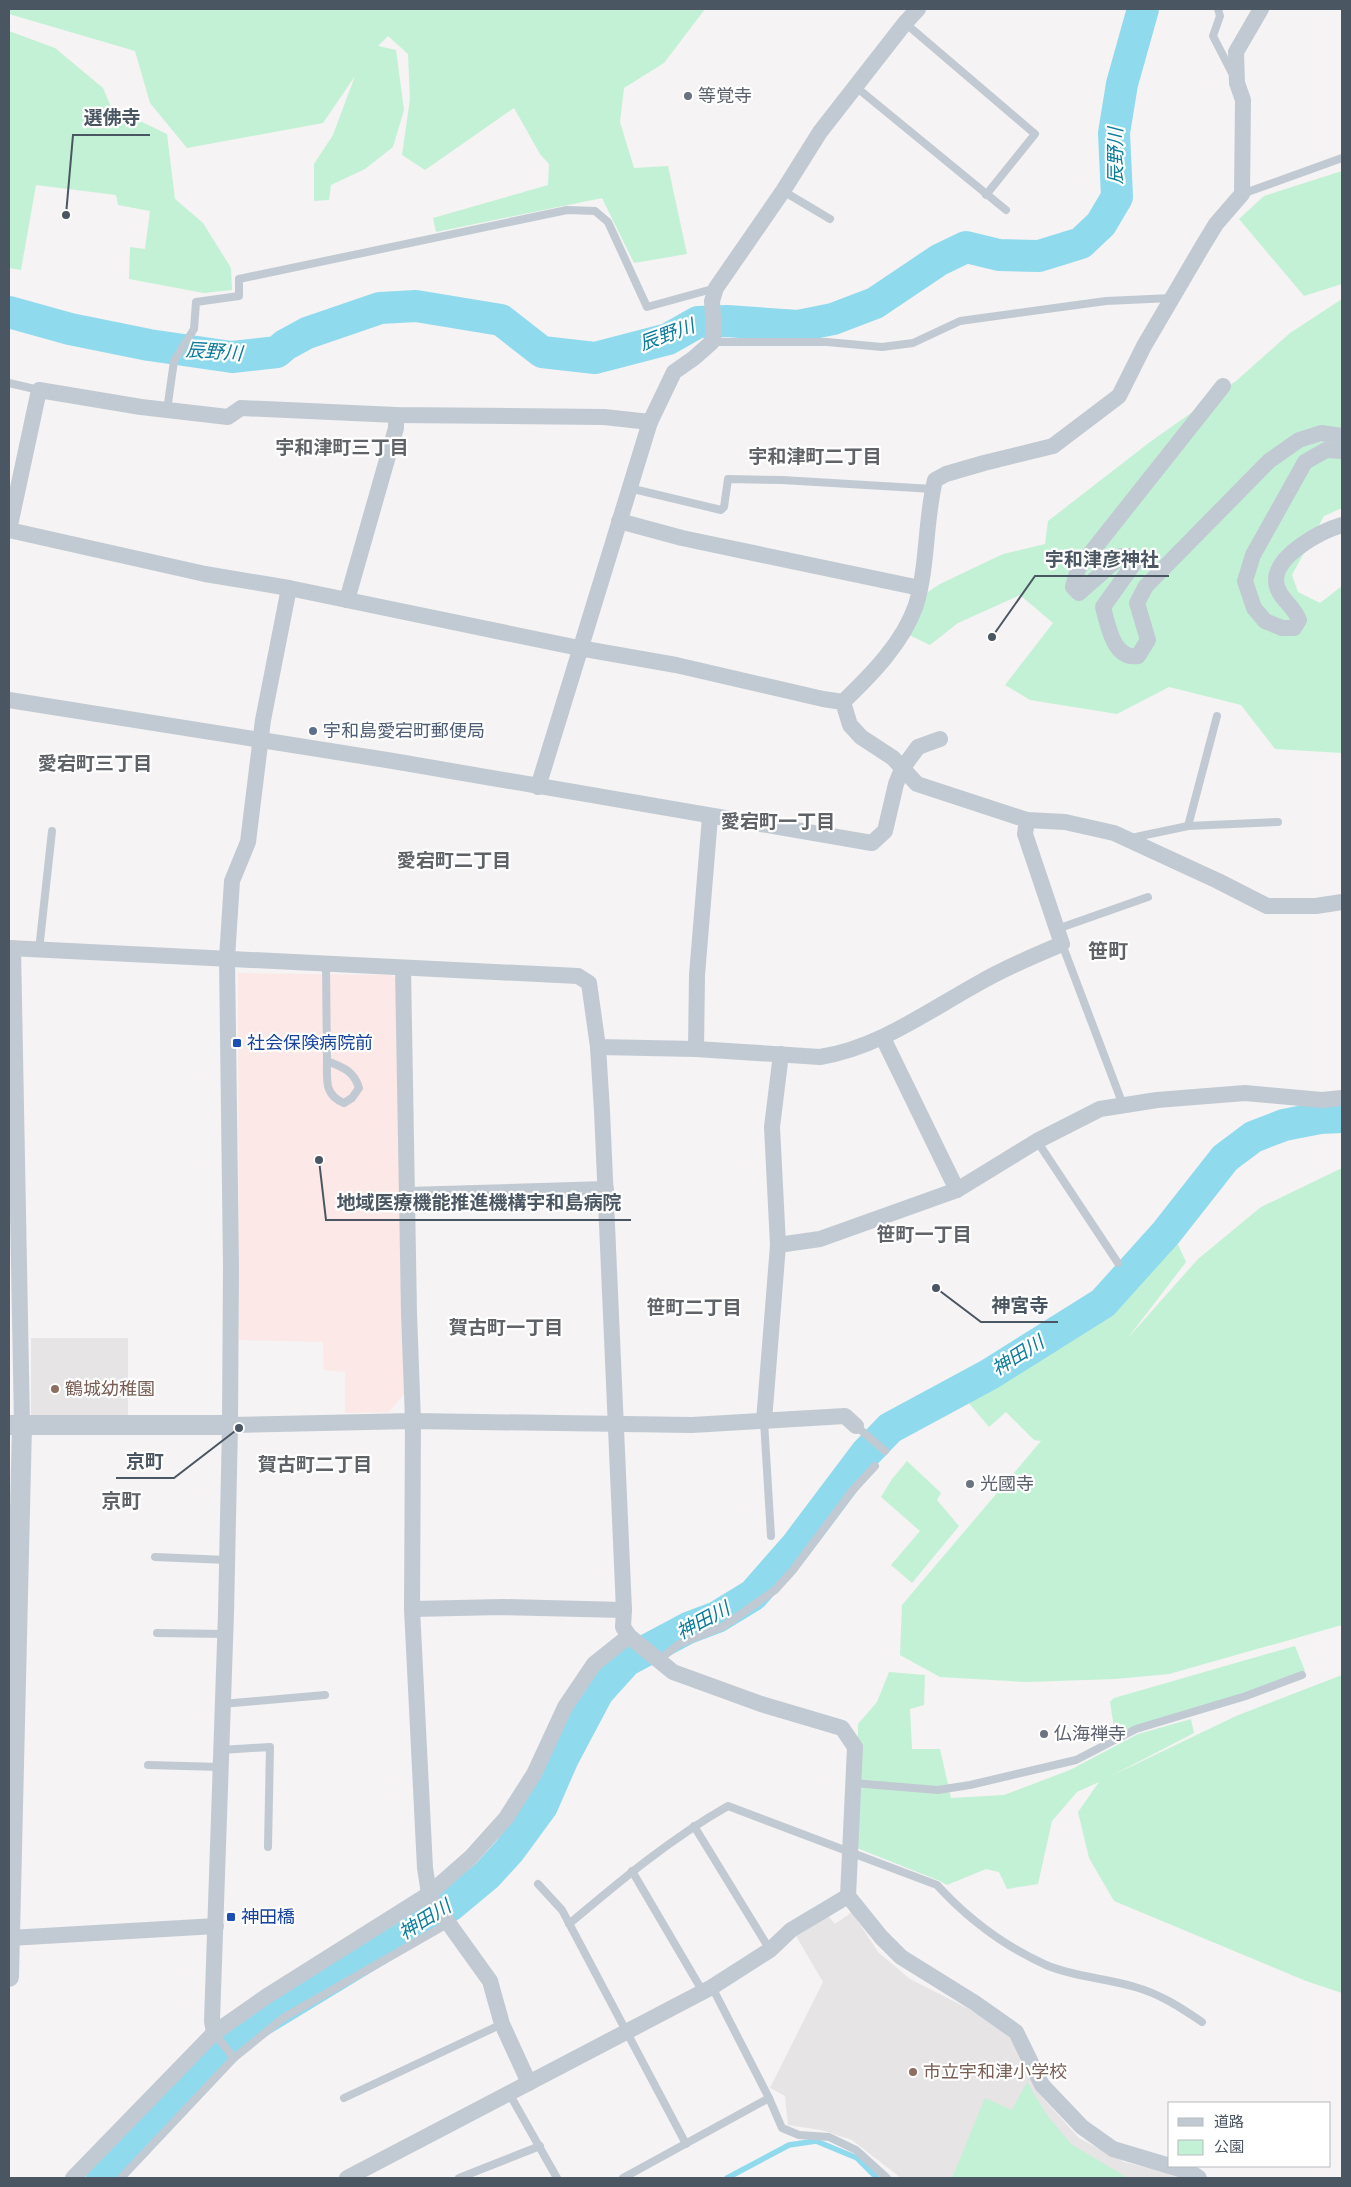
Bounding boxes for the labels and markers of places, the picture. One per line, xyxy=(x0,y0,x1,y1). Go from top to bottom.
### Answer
place label: 等覚寺 xyxy=(698,85,752,107)
marker: 等覚寺 xyxy=(682,90,694,102)
callout: 選佛寺 xyxy=(73,101,150,135)
callout: 宇和津彦神社 xyxy=(1035,542,1169,576)
place label: 宇和島愛宕町郵便局 xyxy=(323,720,485,742)
marker: 宇和島愛宕町郵便局 xyxy=(307,725,319,737)
place label: 社会保険病院前 xyxy=(247,1032,373,1054)
marker: 社会保険病院前 xyxy=(231,1037,243,1049)
callout: 地域医療機能推進機構宇和島病院 xyxy=(326,1186,631,1220)
callout: 神宮寺 xyxy=(981,1288,1058,1322)
place label: 鶴城幼稚園 xyxy=(65,1378,155,1400)
marker: 鶴城幼稚園 xyxy=(49,1383,61,1395)
callout: 京町 xyxy=(116,1444,174,1478)
place label: 光國寺 xyxy=(980,1473,1034,1495)
marker: 光國寺 xyxy=(964,1478,976,1490)
place label: 仏海禅寺 xyxy=(1054,1723,1126,1745)
marker: 仏海禅寺 xyxy=(1038,1728,1050,1740)
place label: 神田橋 xyxy=(241,1906,295,1928)
marker: 神田橋 xyxy=(225,1911,237,1923)
place label: 市立宇和津小学校 xyxy=(923,2061,1067,2083)
marker: 市立宇和津小学校 xyxy=(907,2066,919,2078)

